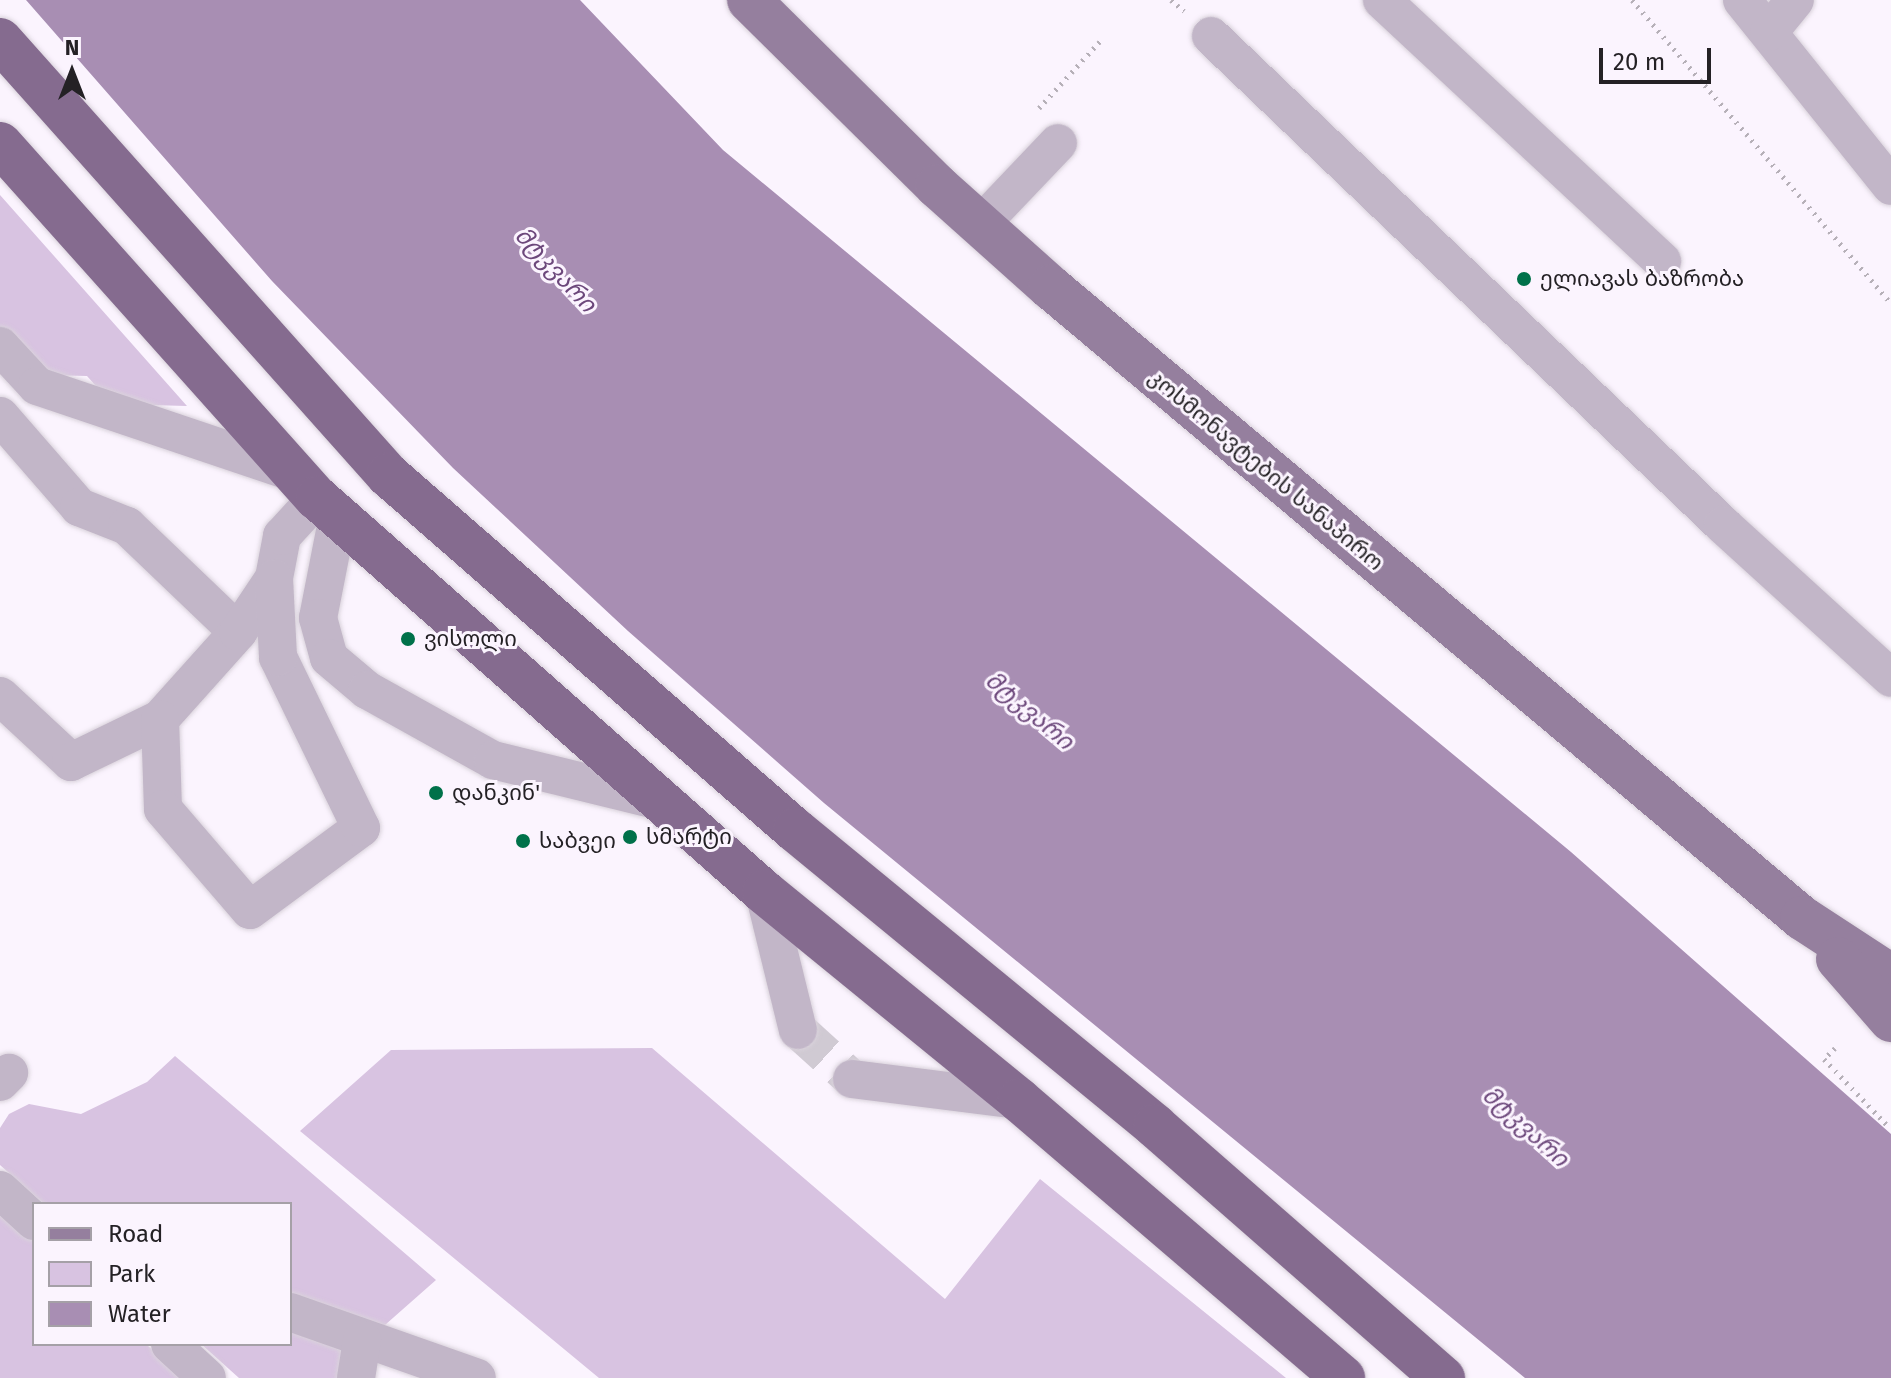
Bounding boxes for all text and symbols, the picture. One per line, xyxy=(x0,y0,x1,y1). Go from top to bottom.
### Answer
north arrow xyxy=(32,32,112,112)
scale bar xyxy=(1603,32,1715,82)
text: N xyxy=(65,34,79,61)
text: 20 m xyxy=(1613,48,1665,76)
water label: მტკვარი xyxy=(508,221,602,319)
place label: ელიავას ბაზრობა xyxy=(1540,266,1744,292)
marker: ელიავას ბაზრობა xyxy=(1515,270,1533,288)
street label: კოსმონავტების სანაპირო xyxy=(1143,364,1389,576)
place label: ვისოლი xyxy=(424,626,517,652)
marker: ვისოლი xyxy=(399,630,417,648)
water label: მტკვარი xyxy=(979,666,1079,756)
place label: დანკინ' xyxy=(452,780,540,806)
marker: დანკინ' xyxy=(427,784,445,802)
place label: სმარტი xyxy=(646,824,732,850)
place label: საბვეი xyxy=(539,828,616,854)
marker: სმარტი xyxy=(621,828,639,846)
marker: საბვეი xyxy=(514,832,532,850)
water label: მტკვარი xyxy=(1476,1081,1574,1173)
legend xyxy=(32,1202,292,1346)
text: Road xyxy=(108,1220,163,1248)
text: Park xyxy=(108,1260,155,1288)
text: Water xyxy=(108,1300,171,1328)

